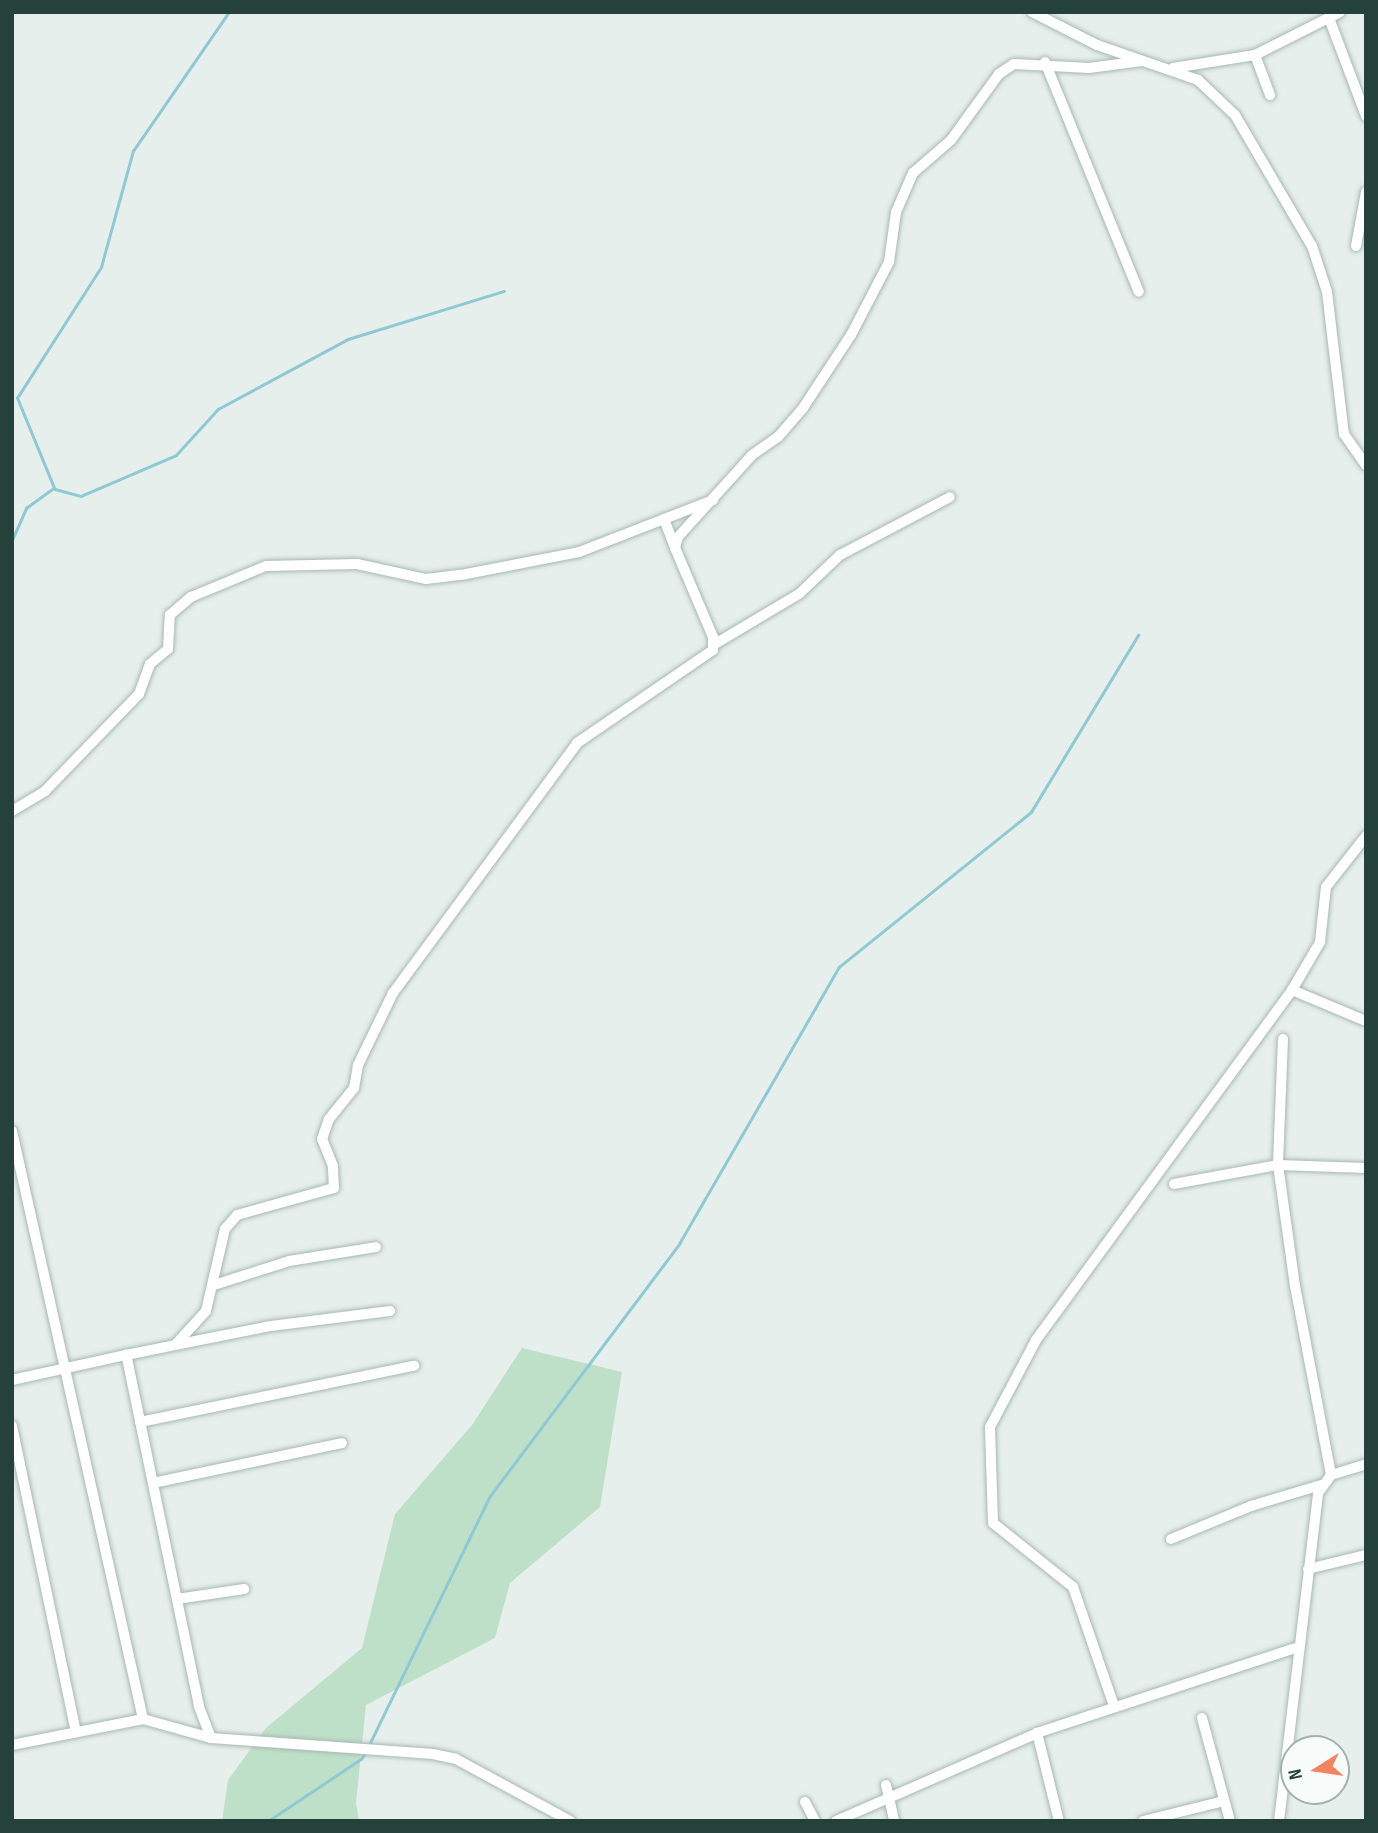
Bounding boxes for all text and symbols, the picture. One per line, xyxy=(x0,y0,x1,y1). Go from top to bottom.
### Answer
north arrow xyxy=(1280,1735,1350,1805)
text: N xyxy=(1284,1767,1308,1781)

